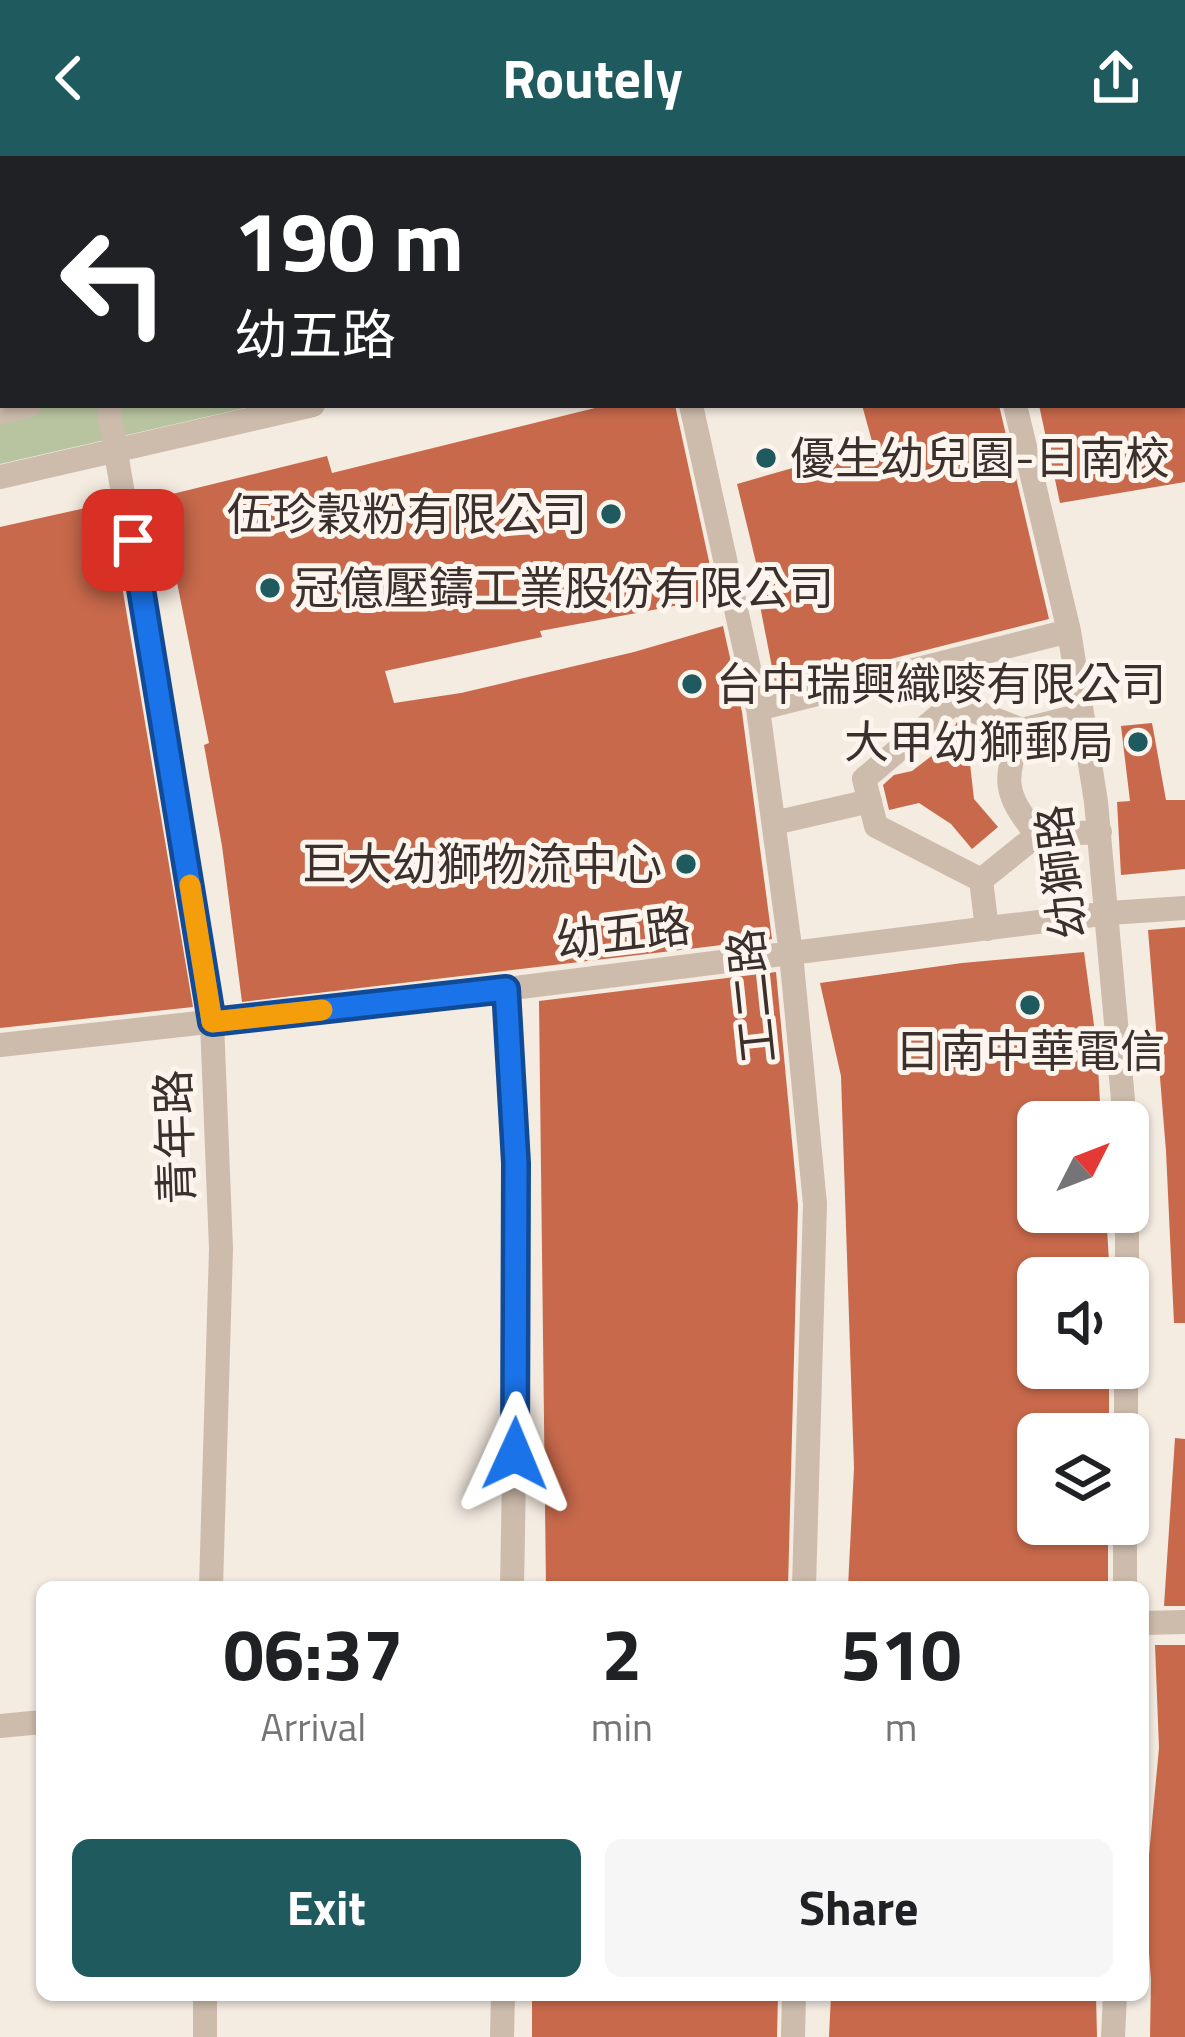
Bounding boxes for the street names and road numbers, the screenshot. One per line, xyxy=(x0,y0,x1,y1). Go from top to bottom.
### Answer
street label: 幼獅路 xyxy=(1018,801,1102,943)
street label: 幼五路 xyxy=(552,890,694,974)
street label: 工二路 xyxy=(710,925,792,1067)
street label: 青年路 xyxy=(138,1068,210,1206)

